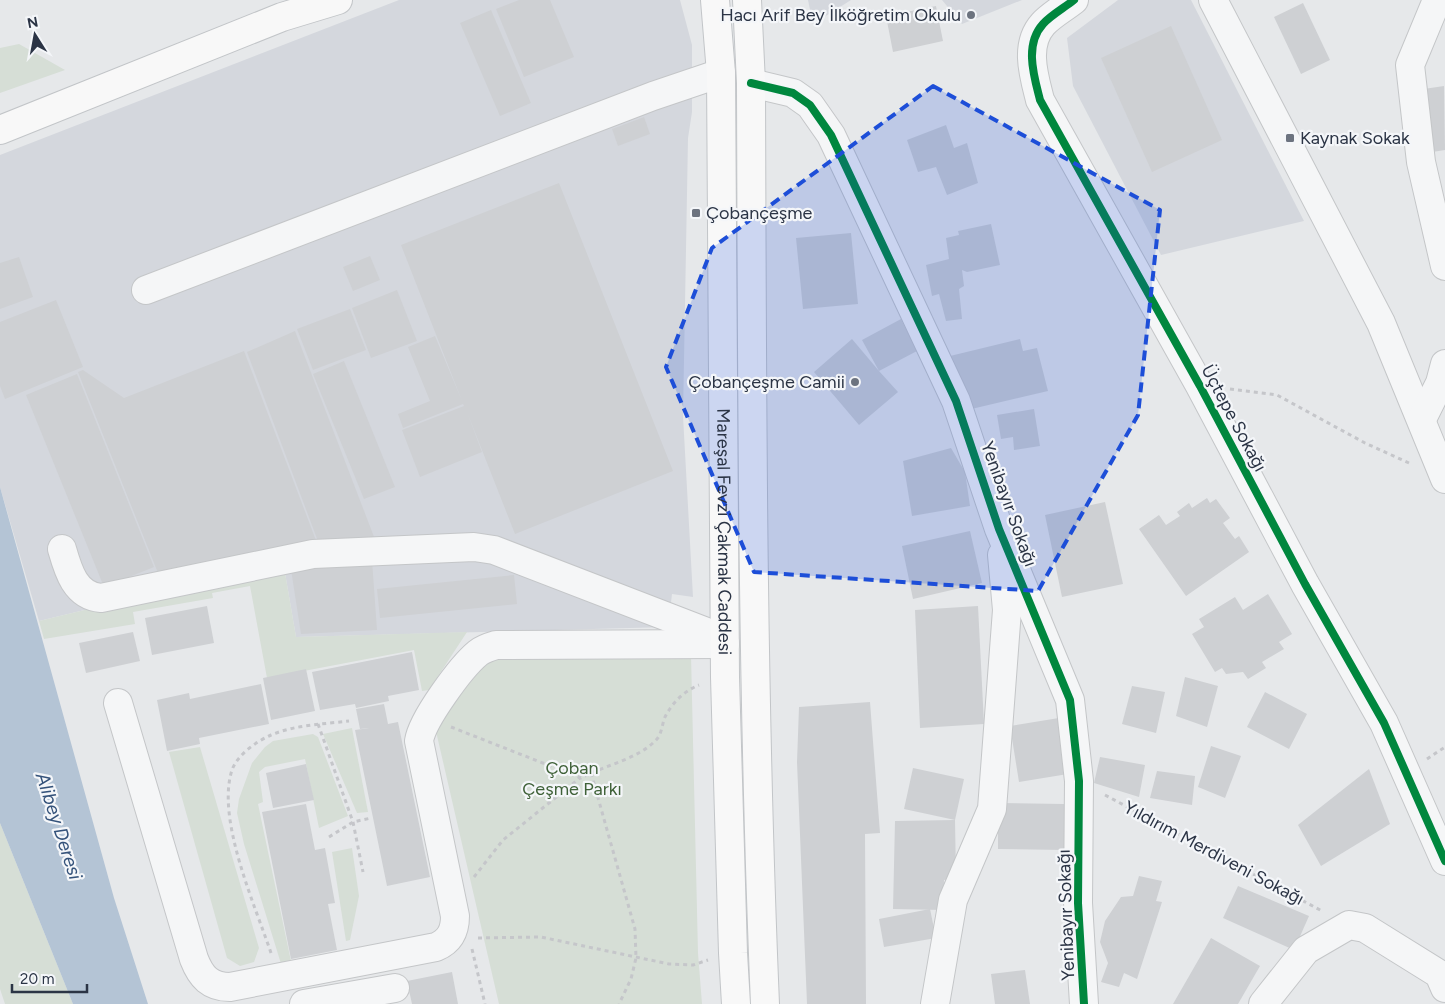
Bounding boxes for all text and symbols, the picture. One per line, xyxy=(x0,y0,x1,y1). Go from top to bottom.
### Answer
place label: Hacı Arif Bey İlköğretim Okulu xyxy=(720,4,961,26)
marker: Hacı Arif Bey İlköğretim Okulu xyxy=(965,9,977,21)
north arrow xyxy=(10,10,60,60)
text: N xyxy=(26,13,40,32)
place label: Kaynak Sokak xyxy=(1300,127,1410,149)
marker: Kaynak Sokak xyxy=(1284,132,1296,144)
place label: Çobançeşme xyxy=(706,202,813,224)
marker: Çobançeşme xyxy=(690,207,702,219)
street label: Üçtepe Sokağı xyxy=(1197,361,1271,475)
place label: Çobançeşme Camii xyxy=(688,371,845,393)
marker: Çobançeşme Camii xyxy=(849,376,861,388)
street label: Mareşal Fevzi Çakmak Caddesi xyxy=(712,408,736,655)
street label: Yenibayır Sokağı xyxy=(976,438,1042,570)
park label: Çoban Çeşme Parkı xyxy=(522,757,622,800)
water label: Alibey Deresi xyxy=(31,768,87,883)
street label: Yıldırım Merdiveni Sokağı xyxy=(1120,796,1308,910)
street label: Yenibayır Sokağı xyxy=(1053,849,1079,981)
scale bar xyxy=(12,962,88,994)
text: 20 m xyxy=(20,970,54,988)

